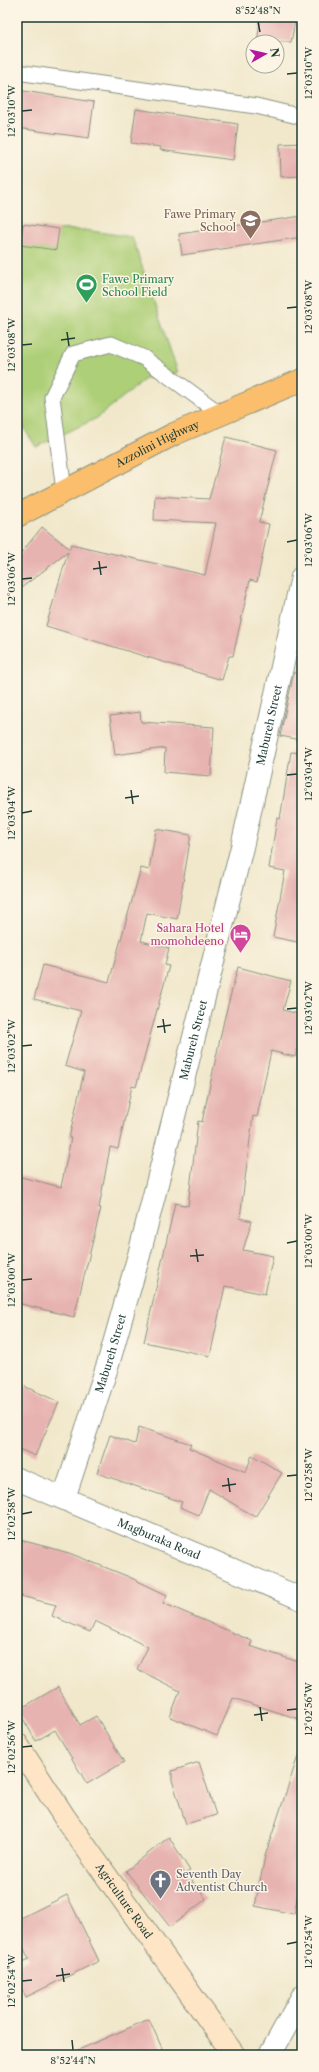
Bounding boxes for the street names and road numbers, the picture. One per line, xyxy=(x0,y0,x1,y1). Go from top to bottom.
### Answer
street label: Azzolini Highway xyxy=(112,417,202,471)
street label: Mabureh Street xyxy=(253,683,285,767)
street label: Mabureh Street xyxy=(176,999,210,1082)
street label: Mabureh Street xyxy=(92,1312,129,1395)
street label: Magburaka Road xyxy=(115,1515,203,1562)
street label: Agriculture Road xyxy=(92,1860,156,1942)

